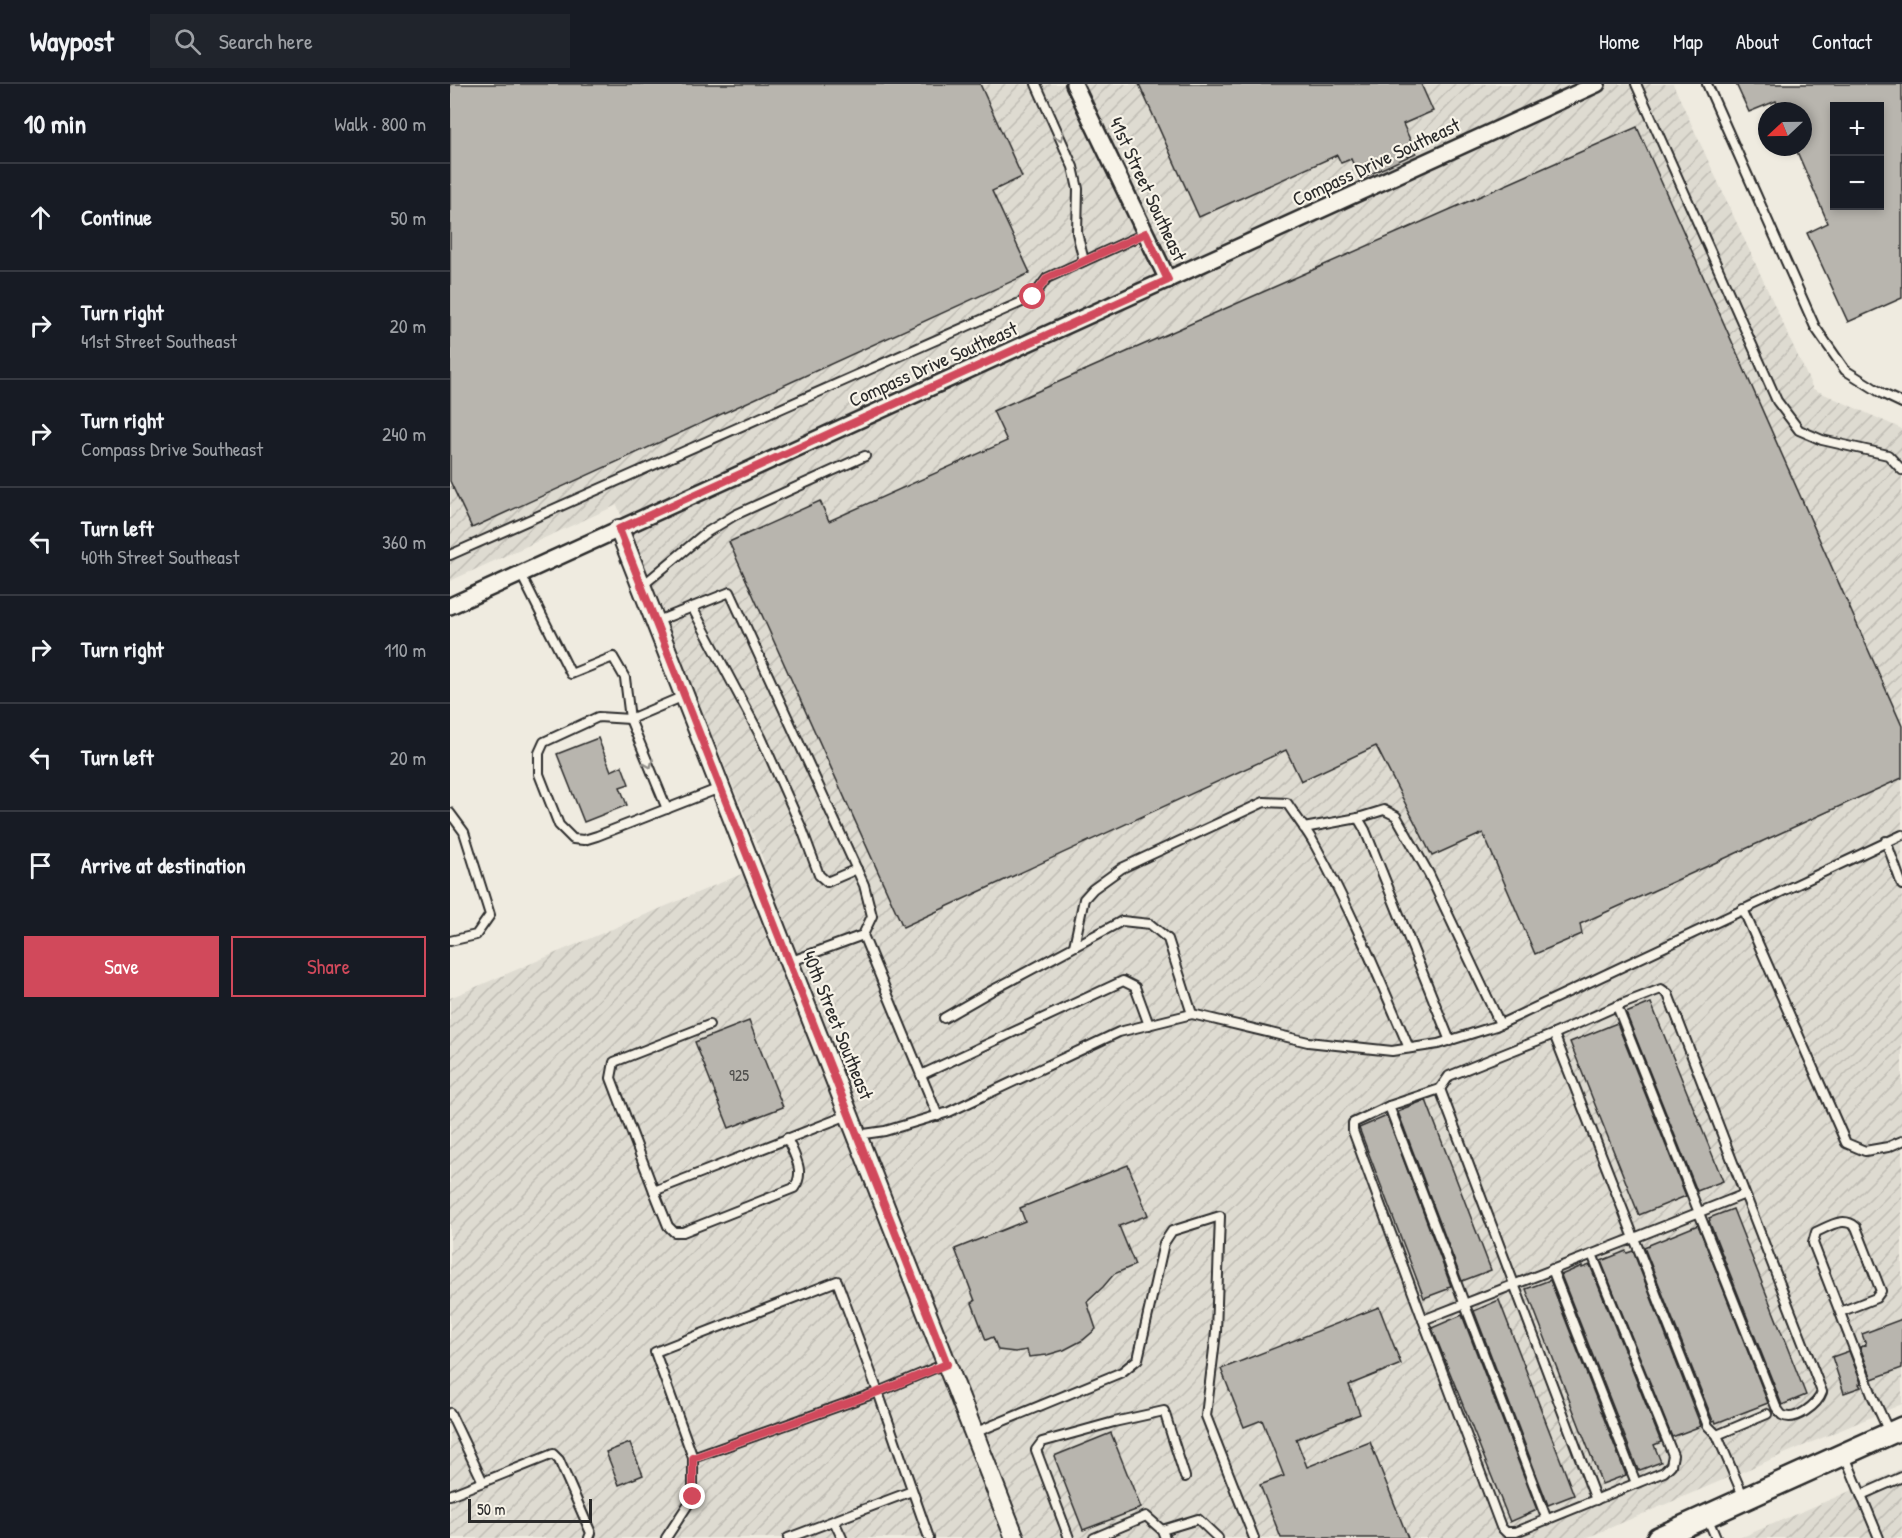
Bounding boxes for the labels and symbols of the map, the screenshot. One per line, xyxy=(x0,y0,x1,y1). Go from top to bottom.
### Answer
north arrow xyxy=(1758,102,1812,156)
street label: Compass Drive Southeast xyxy=(1288,110,1465,212)
street label: 41st Street Southeast xyxy=(1103,112,1194,266)
one-way arrow xyxy=(1053,131,1065,142)
route start xyxy=(1019,283,1045,309)
street label: Compass Drive Southeast xyxy=(844,314,1023,413)
one-way arrow xyxy=(641,757,653,768)
street label: 40th Street Southeast xyxy=(796,946,881,1104)
house number: 925 xyxy=(729,1064,749,1086)
route end xyxy=(679,1483,705,1509)
scale bar xyxy=(468,1496,592,1524)

